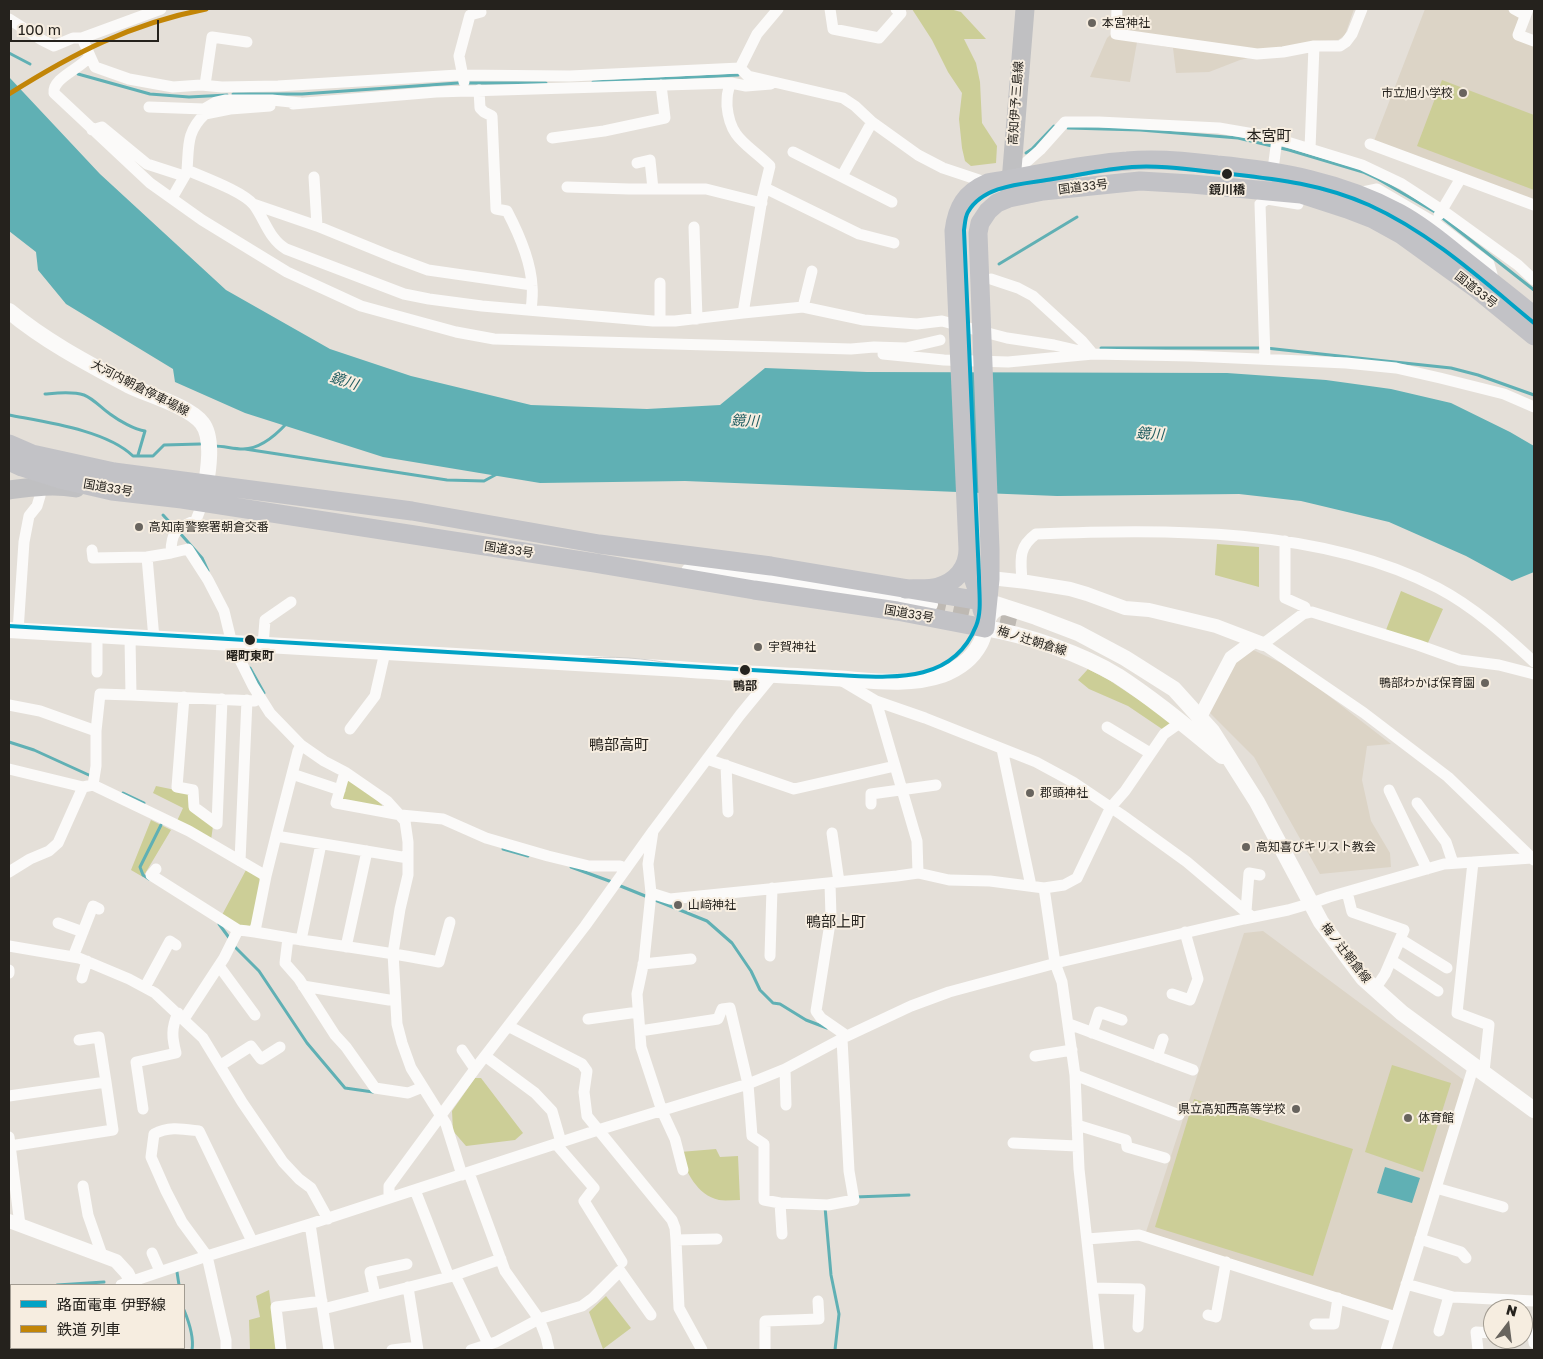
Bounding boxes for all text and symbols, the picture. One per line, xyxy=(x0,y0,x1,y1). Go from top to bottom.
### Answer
scale bar xyxy=(12,10,161,42)
place label: 本宮神社 xyxy=(1102,16,1150,30)
marker: 本宮神社 xyxy=(1086,17,1098,29)
text: 100 m xyxy=(18,20,61,38)
street label: 高知伊予三島線 xyxy=(1006,61,1026,145)
place label: 市立旭小学校 xyxy=(1381,86,1453,100)
marker: 市立旭小学校 xyxy=(1457,87,1469,99)
district label: 本宮町 xyxy=(1247,127,1291,145)
marker: 鏡川橋 xyxy=(1220,167,1234,181)
street label: 国道33号 xyxy=(1057,177,1109,197)
place label: 鏡川橋 xyxy=(1209,183,1245,197)
street label: 国道33号 xyxy=(1452,269,1500,311)
street label: 大河内朝倉停車場線 xyxy=(89,357,191,419)
water label: 鏡川 xyxy=(328,369,360,393)
water label: 鏡川 xyxy=(731,412,759,430)
water label: 鏡川 xyxy=(1136,425,1164,443)
street label: 国道33号 xyxy=(82,477,134,499)
place label: 高知南警察署朝倉交番 xyxy=(149,520,269,534)
marker: 高知南警察署朝倉交番 xyxy=(133,521,145,533)
street label: 国道33号 xyxy=(483,539,535,561)
street label: 国道33号 xyxy=(883,603,935,625)
street label: 梅ノ辻朝倉線 xyxy=(995,624,1069,658)
marker: 曙町東町 xyxy=(243,633,257,647)
place label: 宇賀神社 xyxy=(768,640,816,654)
marker: 宇賀神社 xyxy=(752,641,764,653)
place label: 曙町東町 xyxy=(226,649,274,663)
marker: 鴨部 xyxy=(738,663,752,677)
place label: 鴨部わかば保育園 xyxy=(1379,676,1475,690)
marker: 鴨部わかば保育園 xyxy=(1479,677,1491,689)
place label: 鴨部 xyxy=(733,679,757,693)
district label: 鴨部高町 xyxy=(589,736,649,754)
place label: 郡頭神社 xyxy=(1040,786,1088,800)
marker: 郡頭神社 xyxy=(1024,787,1036,799)
place label: 高知喜びキリスト教会 xyxy=(1256,840,1376,854)
marker: 高知喜びキリスト教会 xyxy=(1240,841,1252,853)
place label: 山﨑神社 xyxy=(688,898,736,912)
marker: 山﨑神社 xyxy=(672,899,684,911)
district label: 鴨部上町 xyxy=(806,913,866,931)
street label: 梅ノ辻朝倉線 xyxy=(1318,920,1374,986)
place label: 県立高知西高等学校 xyxy=(1178,1102,1286,1116)
marker: 県立高知西高等学校 xyxy=(1290,1103,1302,1115)
place label: 体育館 xyxy=(1418,1111,1454,1125)
marker: 体育館 xyxy=(1402,1112,1414,1124)
legend xyxy=(10,1284,185,1349)
text: 路面電車 伊野線 xyxy=(57,1295,166,1313)
north arrow xyxy=(1483,1299,1533,1349)
text: N xyxy=(1504,1300,1519,1320)
text: 鉄道 列車 xyxy=(57,1320,121,1338)

